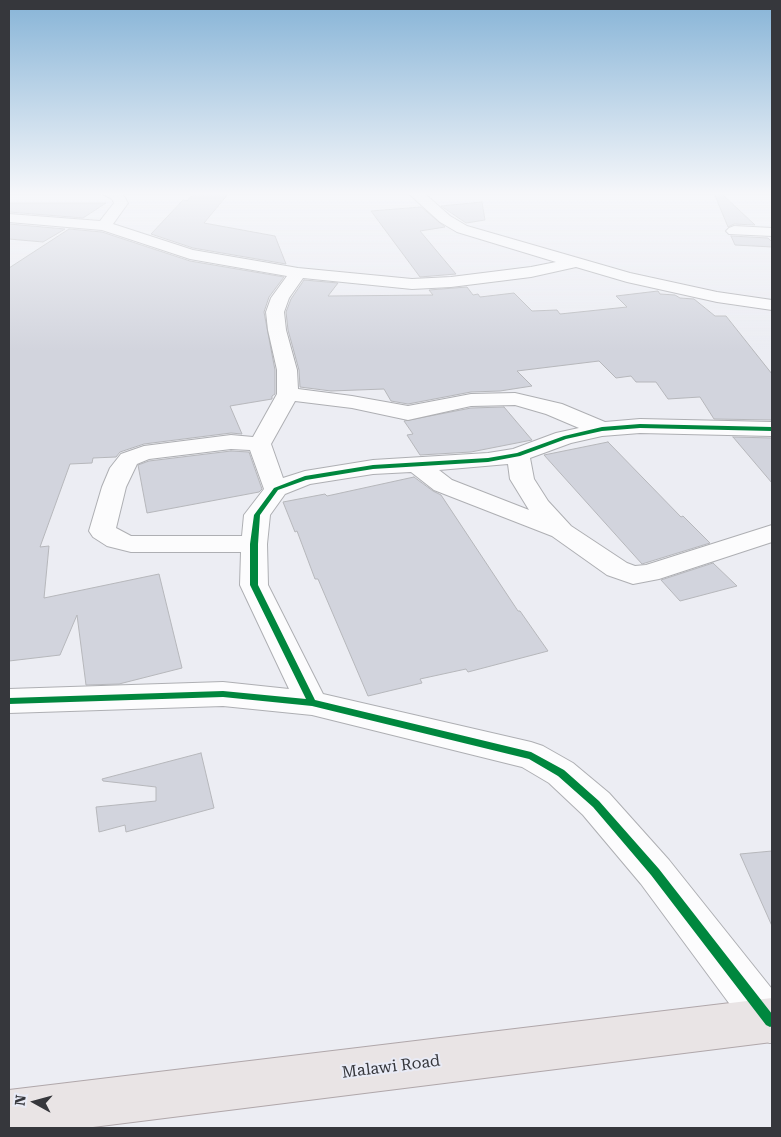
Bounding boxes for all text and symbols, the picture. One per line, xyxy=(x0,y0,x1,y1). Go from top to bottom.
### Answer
street label: Malawi Road xyxy=(341,1051,441,1083)
north arrow xyxy=(10,1077,60,1127)
text: N xyxy=(12,1094,29,1106)

